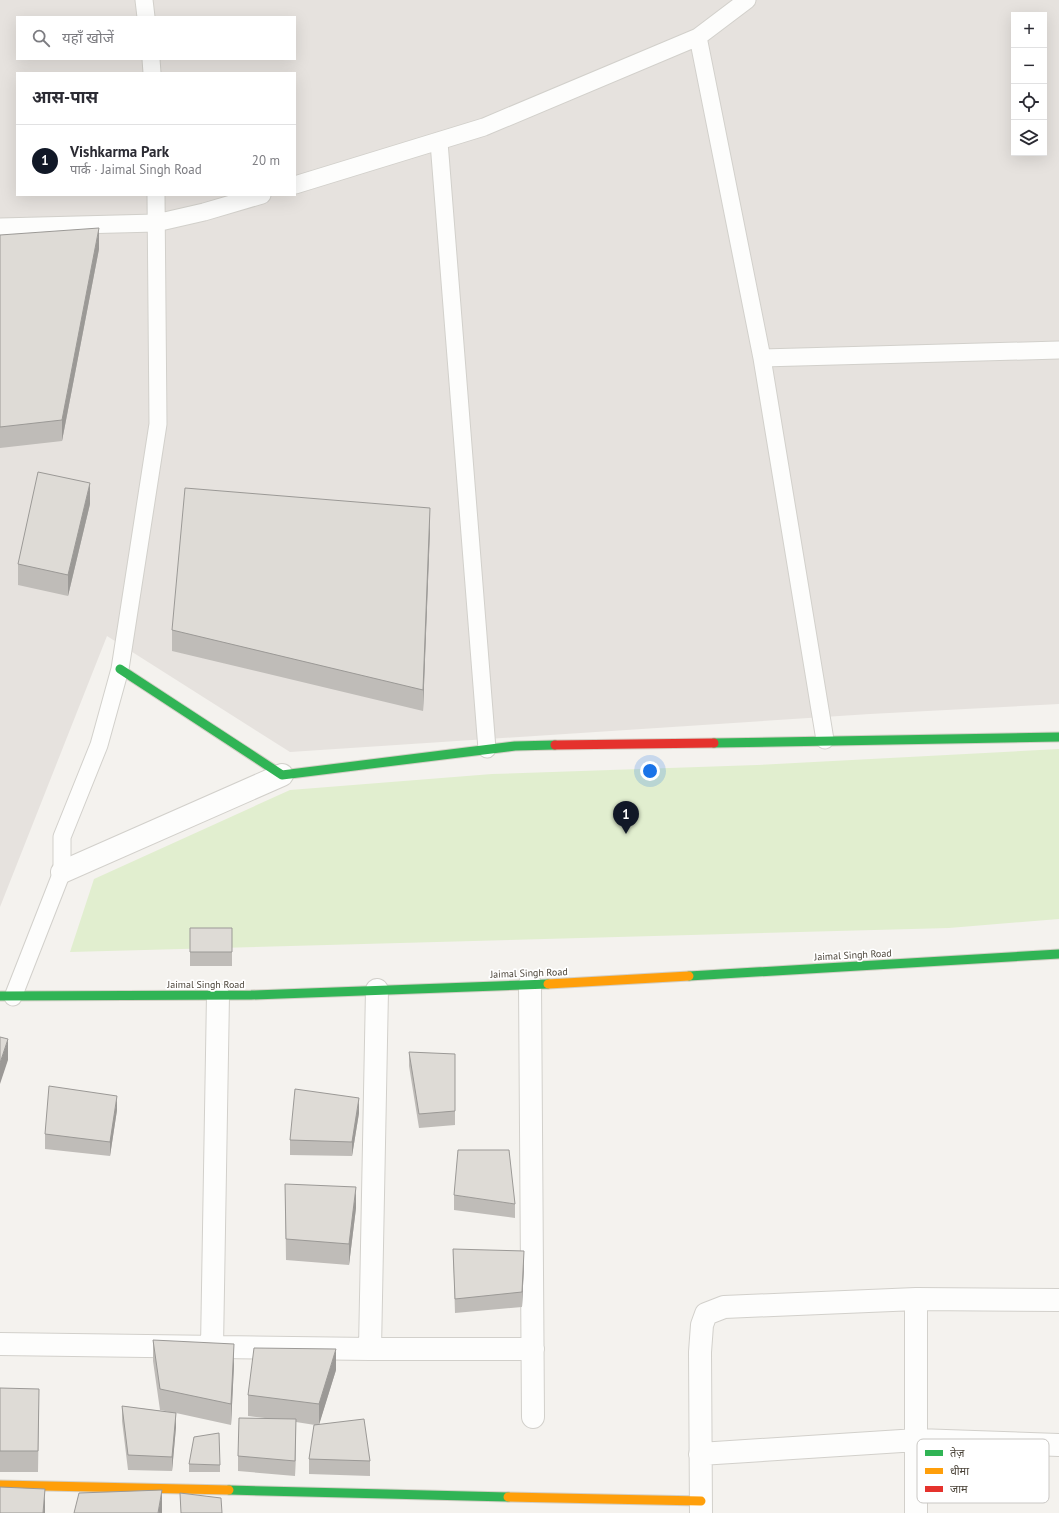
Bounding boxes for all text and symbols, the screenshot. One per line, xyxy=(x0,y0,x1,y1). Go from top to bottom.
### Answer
map controls xyxy=(1011,12,1047,156)
button: + xyxy=(1011,12,1047,48)
search box xyxy=(16,16,296,60)
icon: search xyxy=(30,27,52,49)
text: यहाँ खोजें xyxy=(62,28,114,47)
button: − xyxy=(1011,48,1047,84)
button: locate xyxy=(1011,84,1047,120)
text: आस-पास xyxy=(32,86,98,108)
button: layers xyxy=(1011,120,1047,156)
text: Vishkarma Park xyxy=(70,142,169,161)
text: 1 xyxy=(41,152,49,169)
text: 20 m xyxy=(252,152,280,169)
text: पार्क · Jaimal Singh Road xyxy=(70,161,202,178)
your location xyxy=(640,761,660,781)
pin: 1 xyxy=(613,801,639,834)
street label: Jaimal Singh Road xyxy=(813,946,892,964)
street label: Jaimal Singh Road xyxy=(489,965,568,981)
street label: Jaimal Singh Road xyxy=(166,978,245,991)
legend xyxy=(917,1439,1049,1503)
text: तेज़ xyxy=(950,1446,965,1460)
text: धीमा xyxy=(950,1464,969,1478)
text: जाम xyxy=(950,1482,968,1496)

